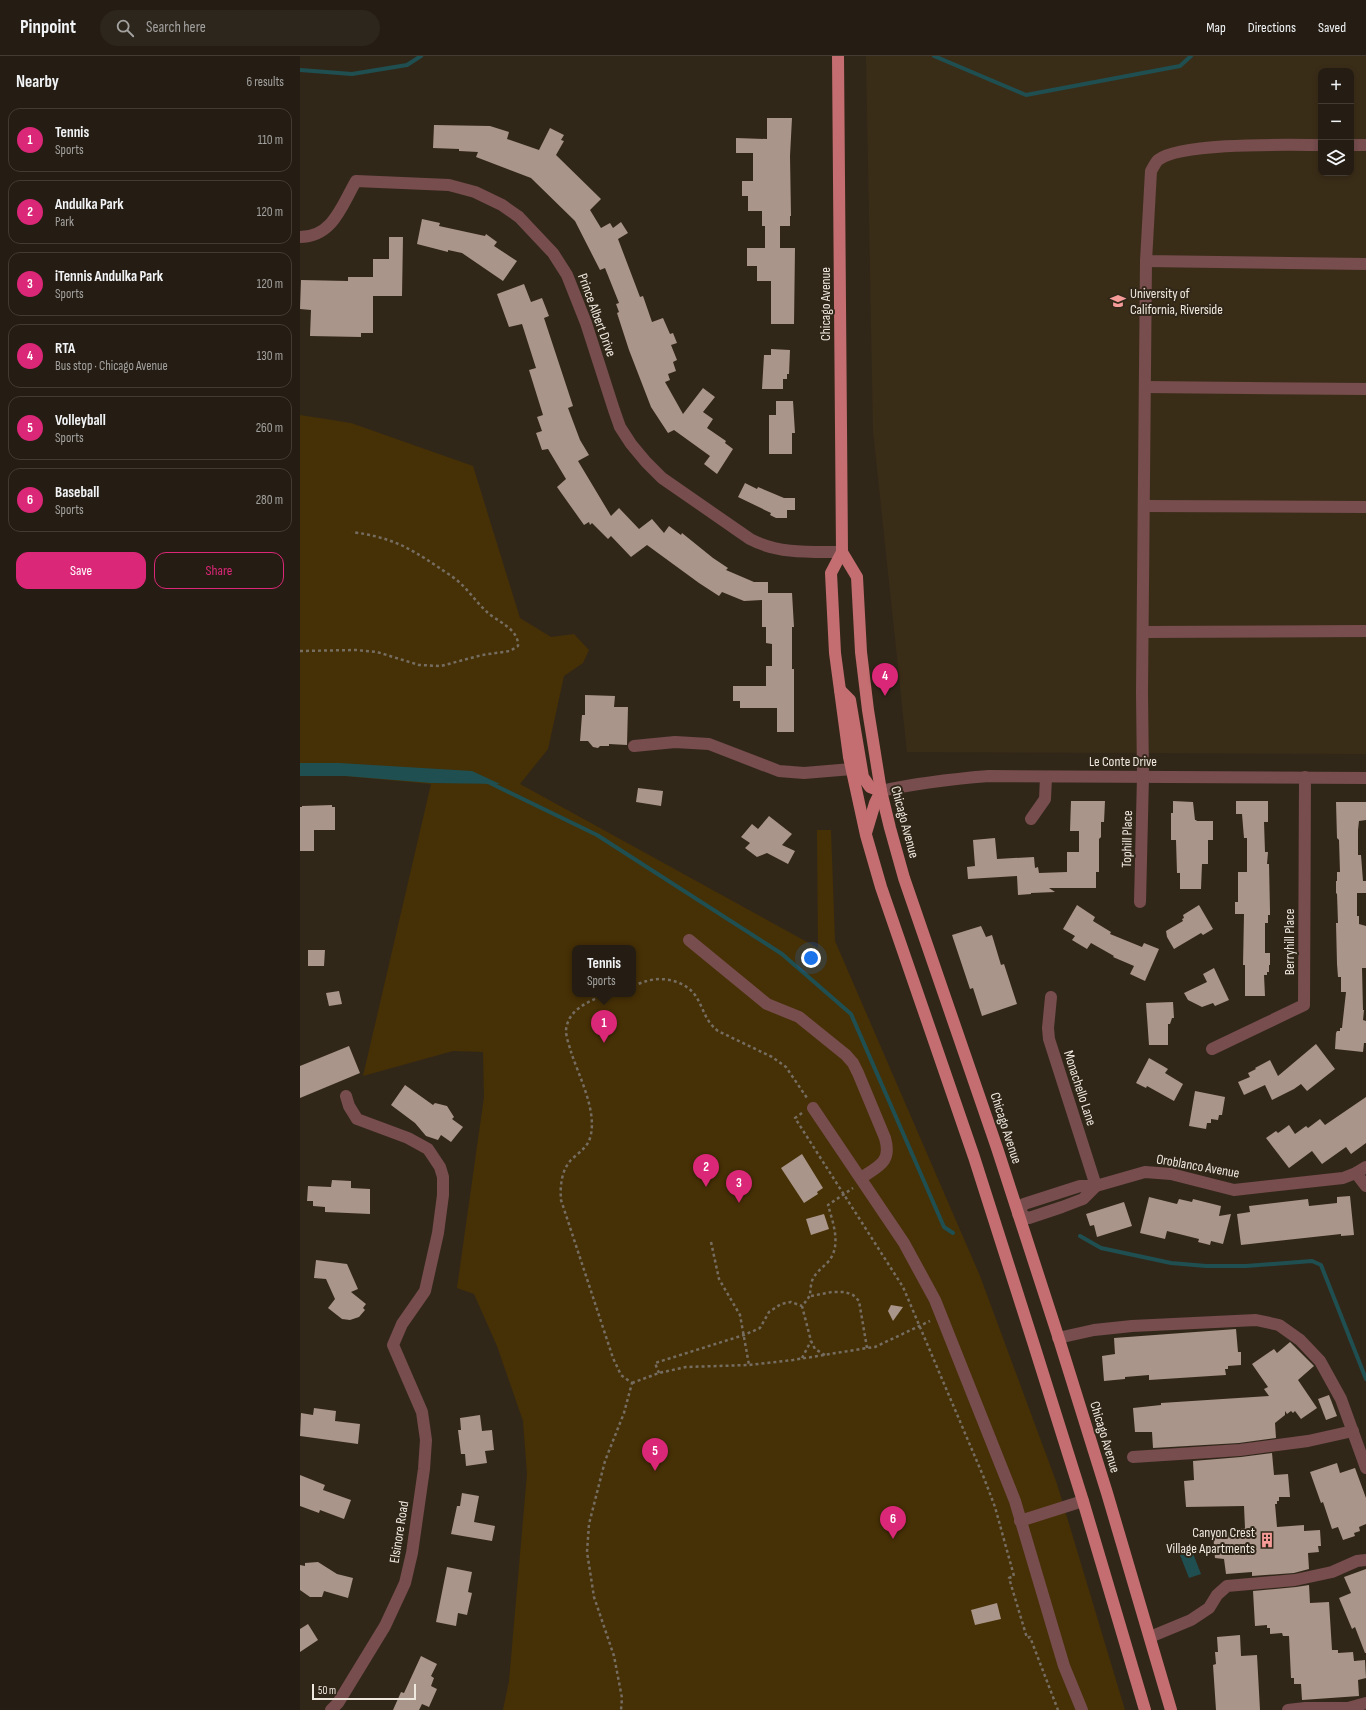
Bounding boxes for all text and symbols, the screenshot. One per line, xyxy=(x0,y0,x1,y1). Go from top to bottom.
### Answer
search box xyxy=(100,10,380,46)
text: Pinpoint xyxy=(20,16,76,39)
icon: search xyxy=(114,17,136,39)
text: Search here xyxy=(146,18,206,37)
text: Map xyxy=(1206,19,1226,36)
text: Directions xyxy=(1248,19,1296,36)
text: Saved xyxy=(1318,19,1346,36)
map controls xyxy=(1318,68,1354,176)
button: + xyxy=(1318,68,1354,104)
text: Nearby xyxy=(16,72,59,92)
text: 6 results xyxy=(246,74,284,90)
button: − xyxy=(1318,104,1354,140)
text: Tennis xyxy=(55,123,89,142)
text: 1 xyxy=(27,132,33,148)
text: 110 m xyxy=(258,132,283,148)
button: layers xyxy=(1318,140,1354,176)
text: Sports xyxy=(55,142,84,158)
text: Andulka Park xyxy=(55,195,124,214)
text: 2 xyxy=(27,204,33,220)
text: 120 m xyxy=(257,204,283,220)
text: Park xyxy=(55,214,74,230)
text: iTennis Andulka Park xyxy=(55,267,163,286)
street label: Chicago Avenue xyxy=(817,267,834,341)
street label: Prince Albert Drive xyxy=(574,271,620,359)
text: 3 xyxy=(27,276,33,292)
text: 120 m xyxy=(257,276,283,292)
place label: University of California, Riverside xyxy=(1130,285,1223,318)
text: Sports xyxy=(55,286,84,302)
school or university icon: University of California, Riverside xyxy=(1109,292,1127,310)
text: RTA xyxy=(55,339,75,358)
text: 4 xyxy=(27,348,33,364)
text: 130 m xyxy=(257,348,283,364)
text: Bus stop · Chicago Avenue xyxy=(55,358,168,374)
text: Volleyball xyxy=(55,411,106,430)
text: 5 xyxy=(27,420,33,436)
text: 260 m xyxy=(256,420,283,436)
text: Sports xyxy=(55,430,84,446)
text: Baseball xyxy=(55,483,99,502)
text: 6 xyxy=(27,492,33,508)
text: 280 m xyxy=(256,492,283,508)
text: Sports xyxy=(55,502,84,518)
button: Save xyxy=(16,552,146,589)
button: Share xyxy=(154,552,284,589)
pin: 4 xyxy=(872,663,898,696)
street label: Le Conte Drive xyxy=(1089,753,1157,770)
street label: Chicago Avenue xyxy=(887,784,923,860)
street label: Tophill Place xyxy=(1118,810,1136,868)
street label: Berryhill Place xyxy=(1281,909,1298,975)
popup xyxy=(572,945,636,997)
your location xyxy=(801,948,821,968)
text: Tennis xyxy=(587,954,621,973)
text: Sports xyxy=(587,973,616,989)
pin: 1 xyxy=(591,1010,617,1043)
street label: Monachello Lane xyxy=(1060,1048,1100,1128)
street label: Chicago Avenue xyxy=(986,1090,1026,1166)
street label: Oroblanco Avenue xyxy=(1155,1150,1241,1182)
pin: 2 xyxy=(693,1154,719,1187)
pin: 3 xyxy=(726,1170,752,1203)
street label: Chicago Avenue xyxy=(1086,1399,1124,1475)
pin: 5 xyxy=(642,1438,668,1471)
street label: Elsinore Road xyxy=(386,1500,412,1564)
pin: 6 xyxy=(880,1506,906,1539)
place label: Canyon Crest Village Apartments xyxy=(1166,1524,1255,1557)
building icon: Canyon Crest Village Apartments xyxy=(1258,1531,1276,1549)
scale bar xyxy=(312,1682,416,1701)
text: 50 m xyxy=(318,1684,336,1697)

